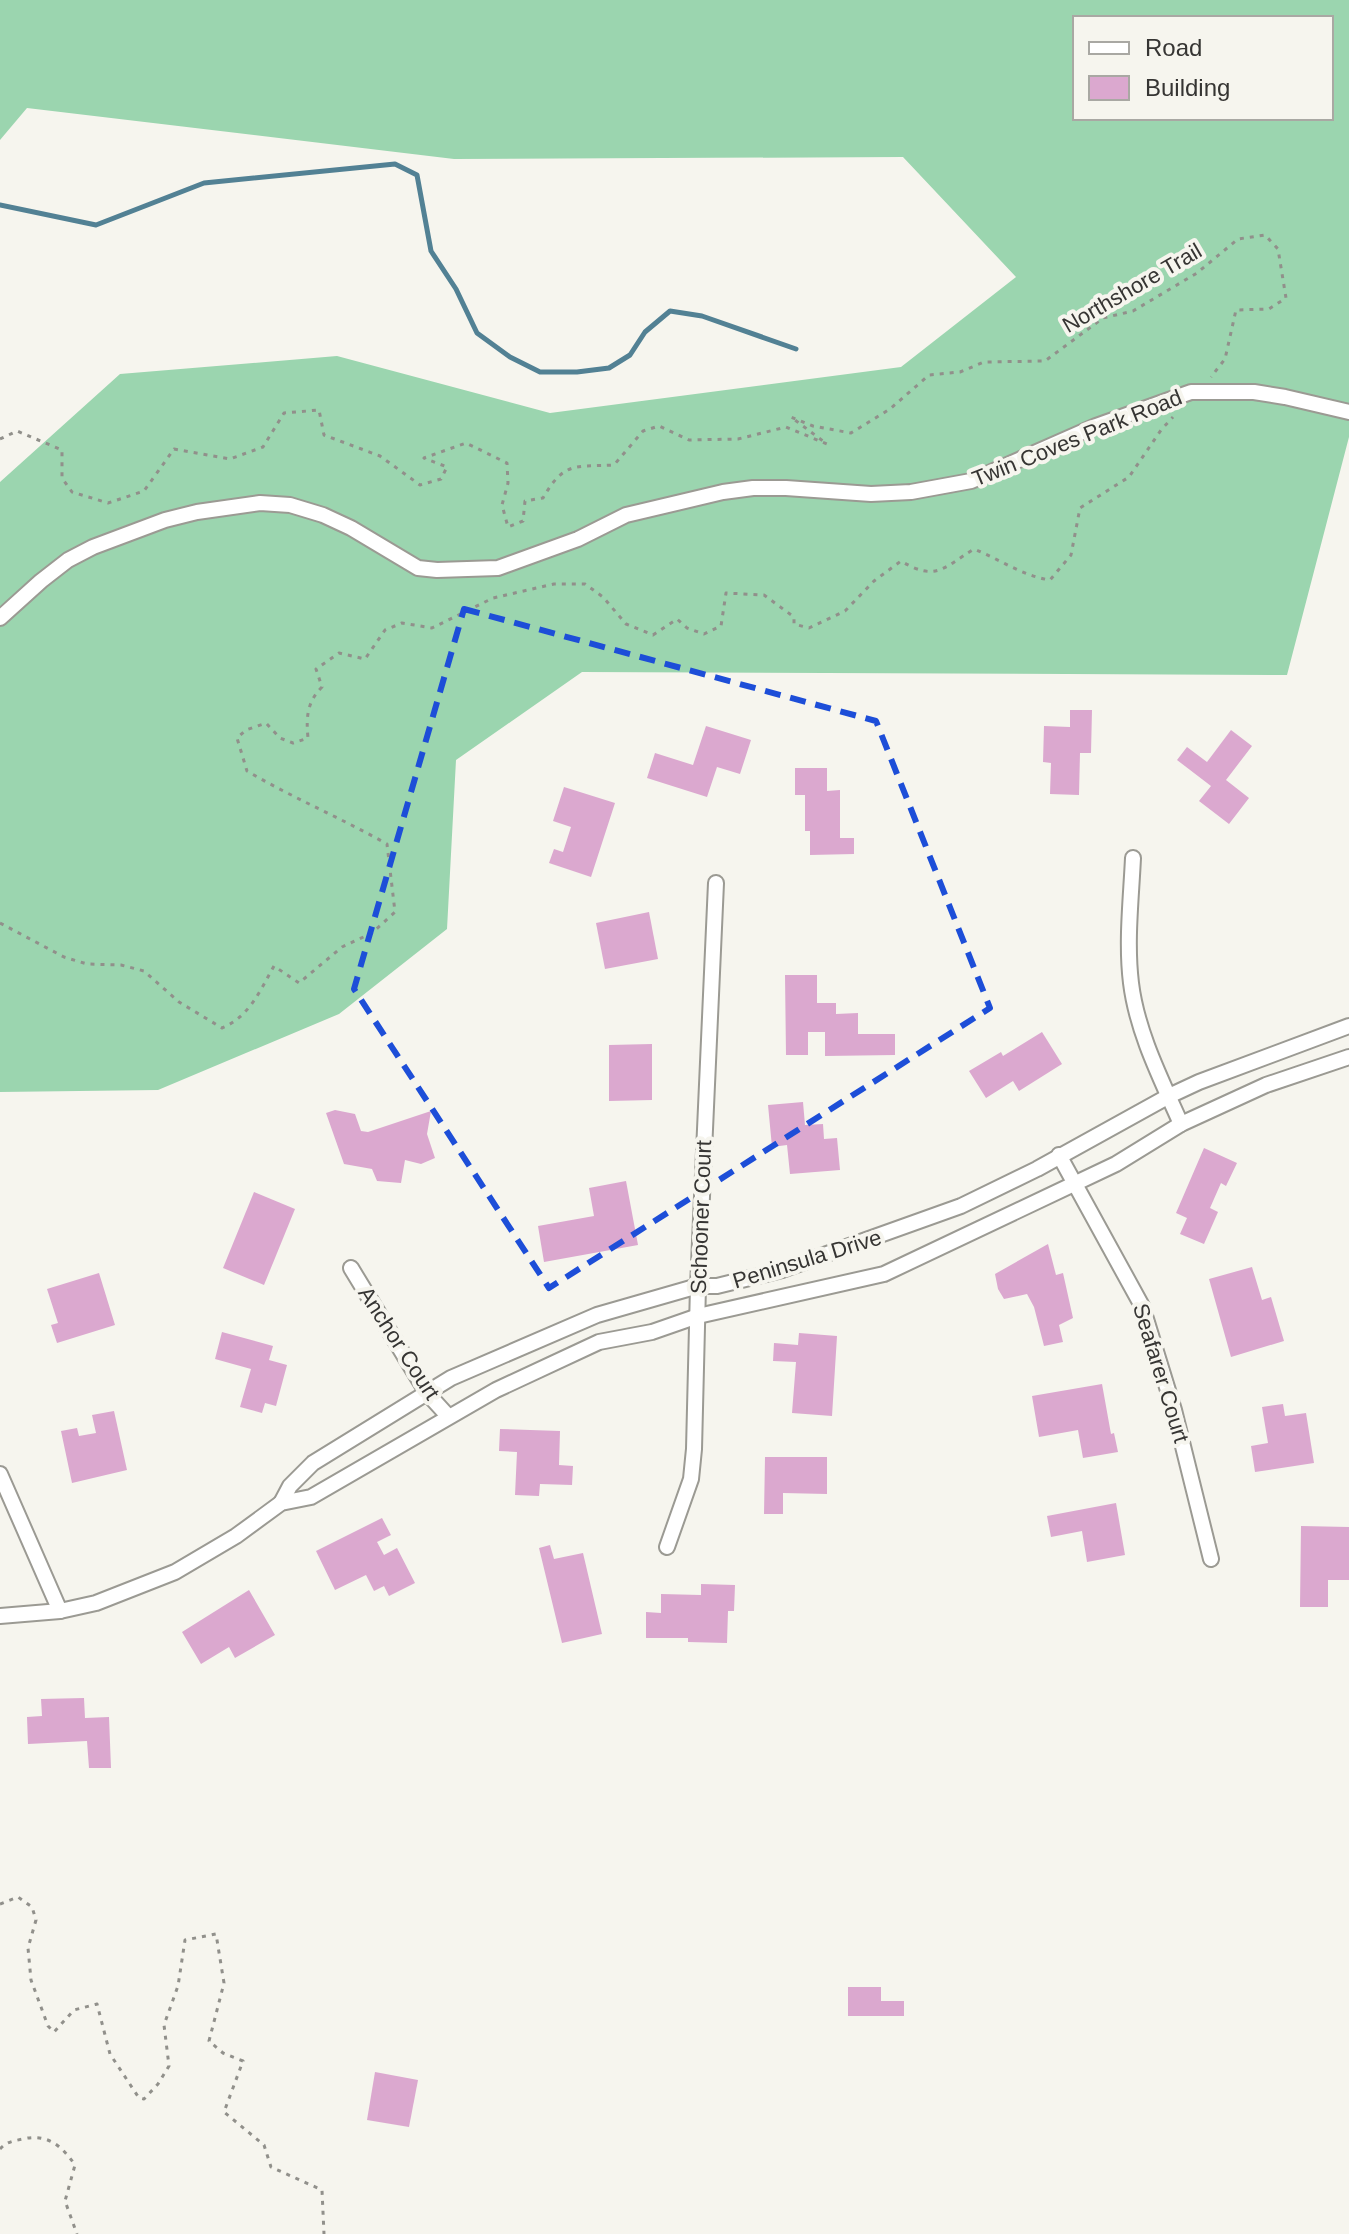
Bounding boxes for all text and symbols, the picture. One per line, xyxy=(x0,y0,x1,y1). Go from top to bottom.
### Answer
legend xyxy=(1073,16,1333,120)
text: Road xyxy=(1145,34,1202,61)
text: Building xyxy=(1145,74,1230,101)
street label: Northshore Trail xyxy=(1058,238,1206,338)
street label: Twin Coves Park Road xyxy=(969,384,1185,492)
street label: Schooner Court xyxy=(686,1140,716,1294)
street label: Peninsula Drive xyxy=(730,1225,884,1293)
street label: Anchor Court xyxy=(353,1282,445,1404)
street label: Seafarer Court xyxy=(1128,1300,1194,1446)

